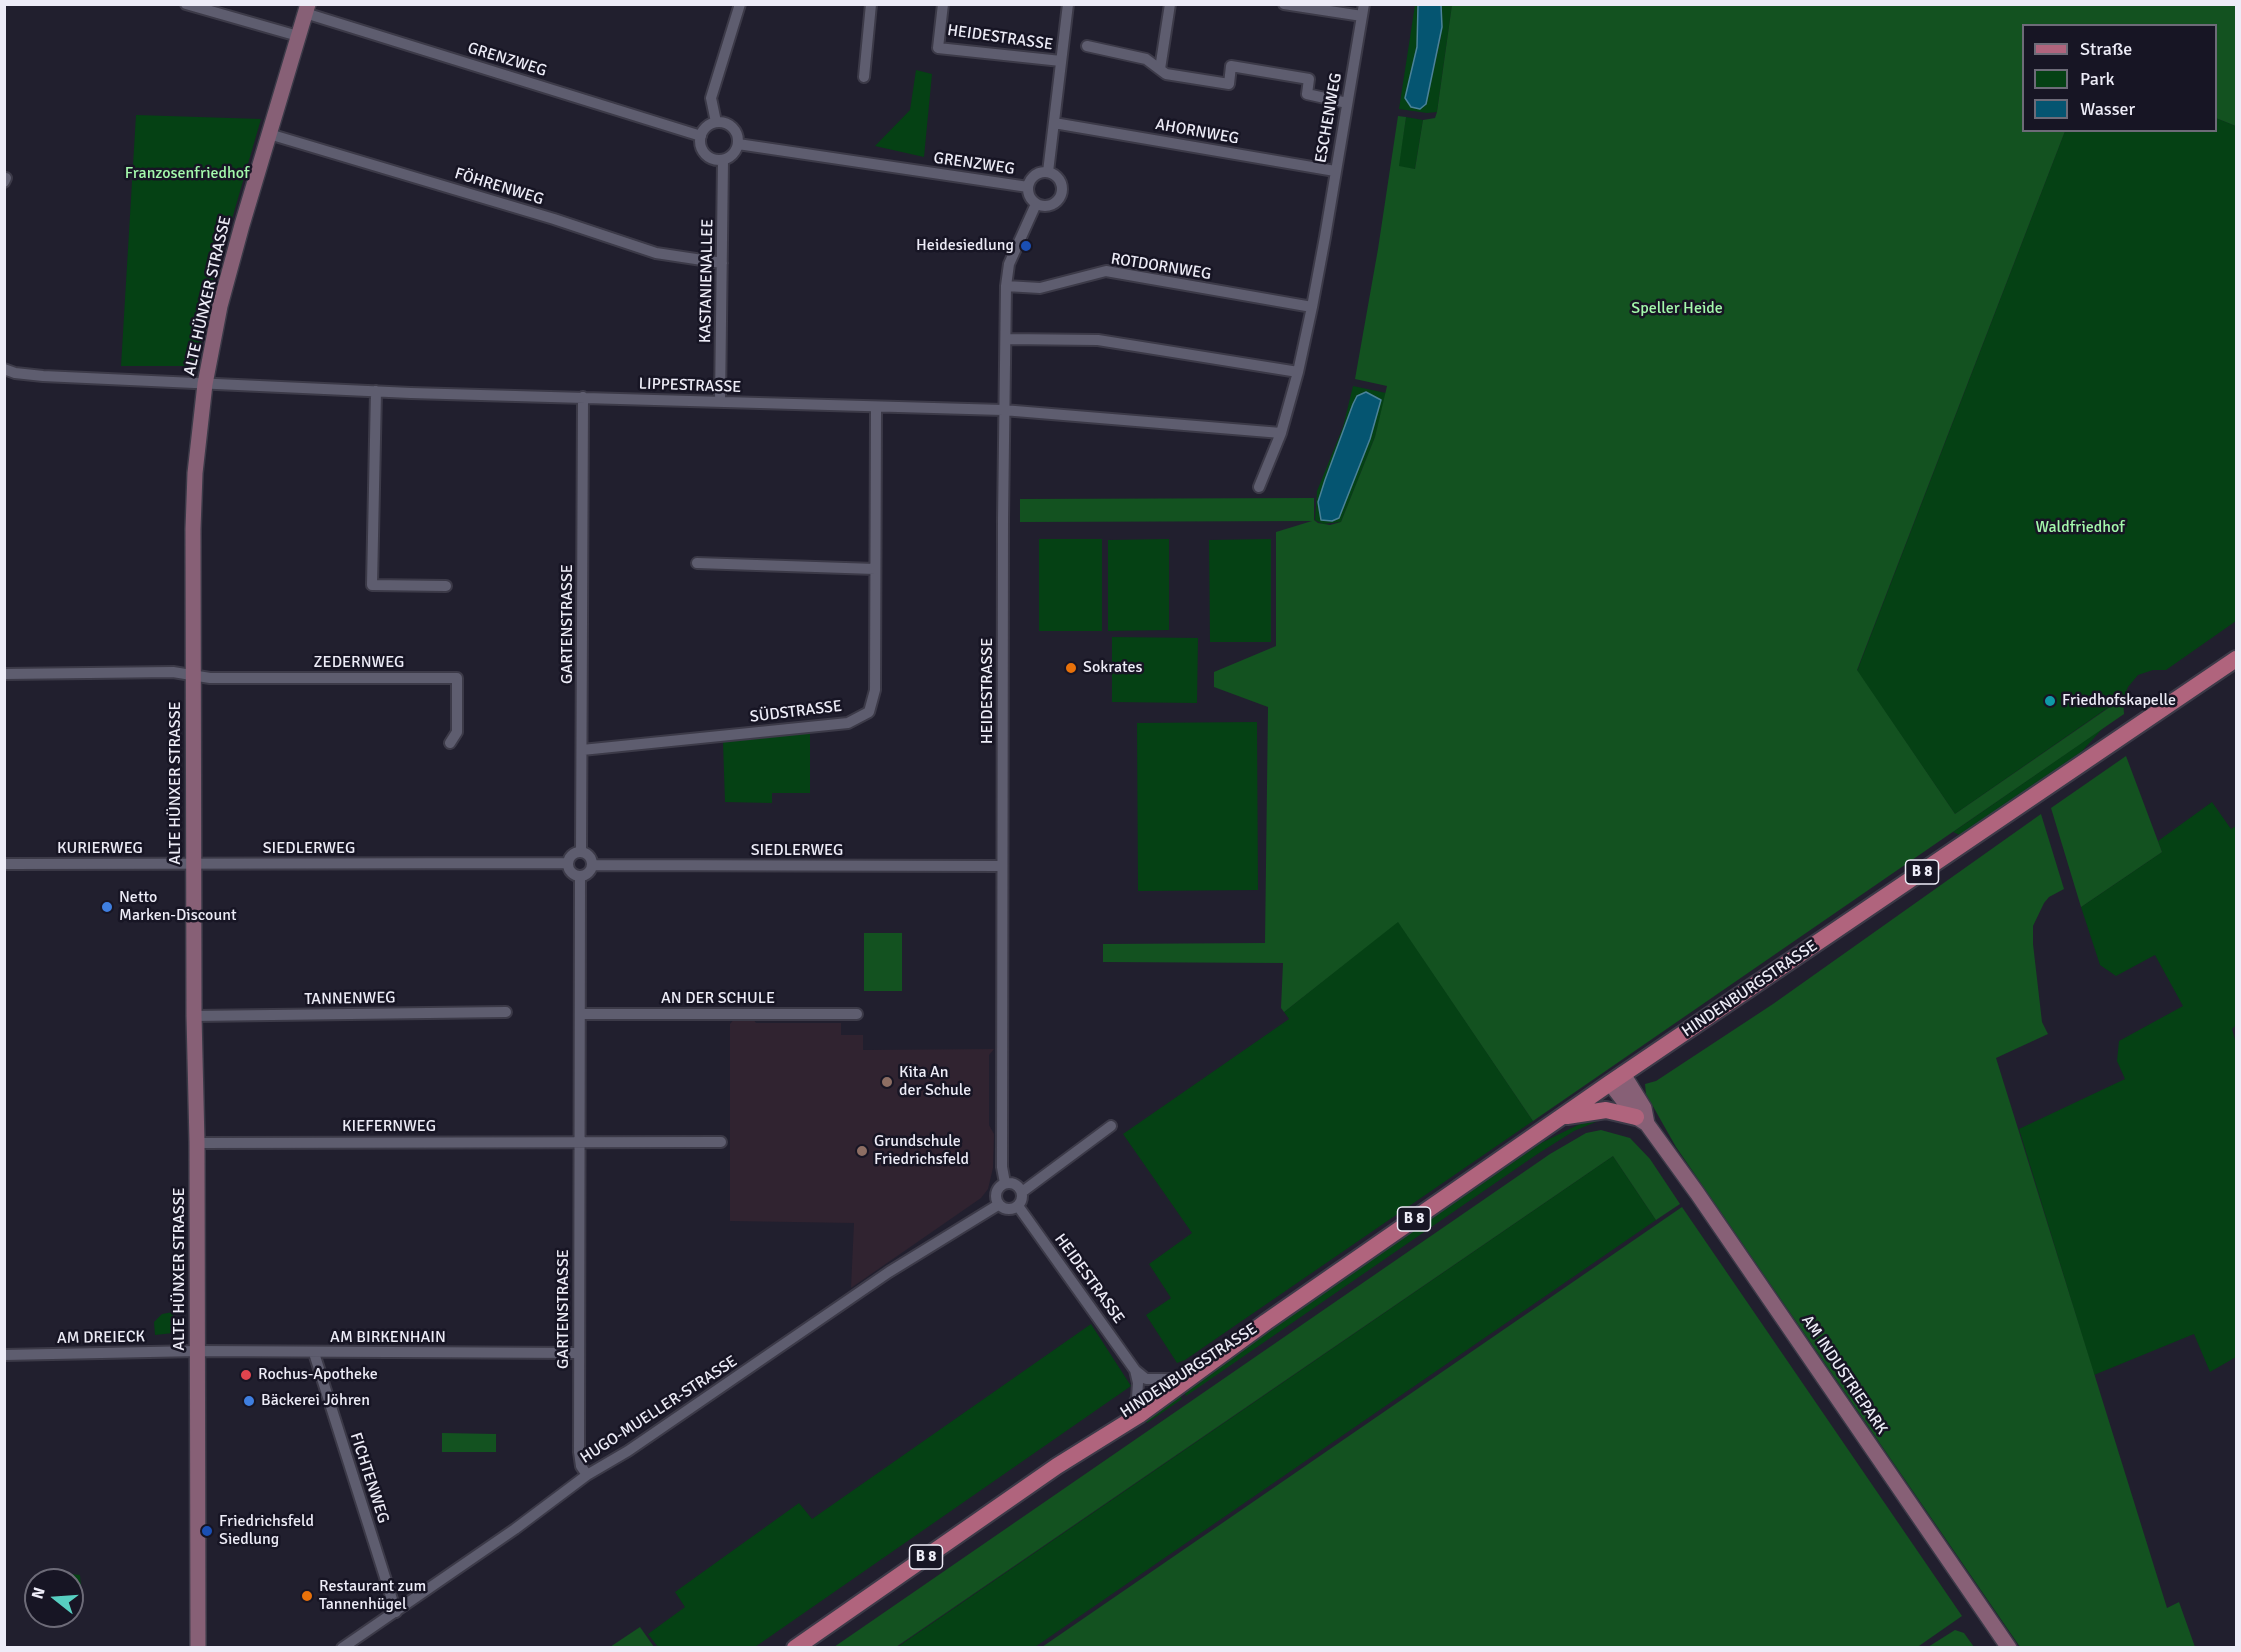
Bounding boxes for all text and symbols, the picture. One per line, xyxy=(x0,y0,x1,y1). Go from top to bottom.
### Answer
street label: HEIDESTRASSE xyxy=(946,21,1054,55)
legend xyxy=(2022,24,2217,132)
text: Straße xyxy=(2080,38,2132,60)
street label: GRENZWEG xyxy=(465,39,549,81)
text: Park xyxy=(2080,68,2115,90)
street label: ESCHENWEG xyxy=(1312,71,1346,165)
text: Wasser xyxy=(2080,98,2135,120)
street label: AHORNWEG xyxy=(1154,115,1240,149)
street label: GRENZWEG xyxy=(932,149,1016,179)
park label: Franzosenfriedhof xyxy=(125,164,249,184)
street label: FÖHRENWEG xyxy=(452,164,546,210)
street label: ALTE HÜNXER STRASSE xyxy=(180,214,236,378)
street label: KASTANIENALLEE xyxy=(696,219,718,343)
place label: Heidesiedlung xyxy=(916,236,1014,256)
marker: Heidesiedlung xyxy=(1019,239,1033,253)
street label: ROTDORNWEG xyxy=(1109,250,1213,284)
park label: Speller Heide xyxy=(1631,299,1723,319)
street label: LIPPESTRASSE xyxy=(638,375,742,397)
park label: Waldfriedhof xyxy=(2035,518,2125,538)
street label: GARTENSTRASSE xyxy=(558,564,578,684)
street label: HEIDESTRASSE xyxy=(978,638,998,744)
street label: ZEDERNWEG xyxy=(314,653,404,673)
place label: Sokrates xyxy=(1083,658,1142,678)
marker: Sokrates xyxy=(1064,661,1078,675)
place label: Friedhofskapelle xyxy=(2062,691,2176,711)
marker: Friedhofskapelle xyxy=(2043,694,2057,708)
street label: SÜDSTRASSE xyxy=(749,697,843,727)
street label: ALTE HÜNXER STRASSE xyxy=(166,701,186,865)
street label: KURIERWEG xyxy=(57,839,143,859)
street label: SIEDLERWEG xyxy=(263,839,355,859)
street label: SIEDLERWEG xyxy=(751,841,843,861)
road number: B 8 xyxy=(1906,860,1938,884)
place label: Netto Marken-Discount xyxy=(119,888,237,926)
marker: Netto Marken-Discount xyxy=(100,900,114,914)
street label: HINDENBURGSTRASSE xyxy=(1679,937,1821,1041)
street label: TANNENWEG xyxy=(304,989,396,1009)
street label: AN DER SCHULE xyxy=(661,989,775,1009)
place label: Kita An der Schule xyxy=(899,1063,971,1101)
marker: Kita An der Schule xyxy=(880,1075,894,1089)
street label: KIEFERNWEG xyxy=(342,1117,436,1137)
place label: Grundschule Friedrichsfeld xyxy=(874,1132,969,1170)
marker: Grundschule Friedrichsfeld xyxy=(855,1144,869,1158)
street label: ALTE HÜNXER STRASSE xyxy=(170,1187,190,1351)
road number: B 8 xyxy=(1398,1207,1430,1231)
street label: HEIDESTRASSE xyxy=(1050,1230,1128,1328)
street label: GARTENSTRASSE xyxy=(554,1249,574,1369)
street label: AM INDUSTRIEPARK xyxy=(1797,1312,1891,1438)
street label: HINDENBURGSTRASSE xyxy=(1117,1320,1261,1422)
street label: AM DREIECK xyxy=(57,1328,145,1348)
street label: AM BIRKENHAIN xyxy=(330,1328,446,1348)
street label: HUGO-MUELLER-STRASSE xyxy=(577,1352,741,1468)
place label: Rochus-Apotheke xyxy=(258,1365,378,1385)
marker: Rochus-Apotheke xyxy=(239,1368,253,1382)
place label: Bäckerei Jöhren xyxy=(261,1391,370,1411)
marker: Bäckerei Jöhren xyxy=(242,1394,256,1408)
street label: FICHTENWEG xyxy=(345,1430,393,1526)
place label: Friedrichsfeld Siedlung xyxy=(219,1512,314,1550)
marker: Friedrichsfeld Siedlung xyxy=(200,1524,214,1538)
road number: B 8 xyxy=(910,1545,942,1569)
north arrow xyxy=(24,1568,84,1628)
place label: Restaurant zum Tannenhügel xyxy=(319,1577,426,1615)
text: N xyxy=(28,1585,50,1602)
marker: Restaurant zum Tannenhügel xyxy=(300,1589,314,1603)

